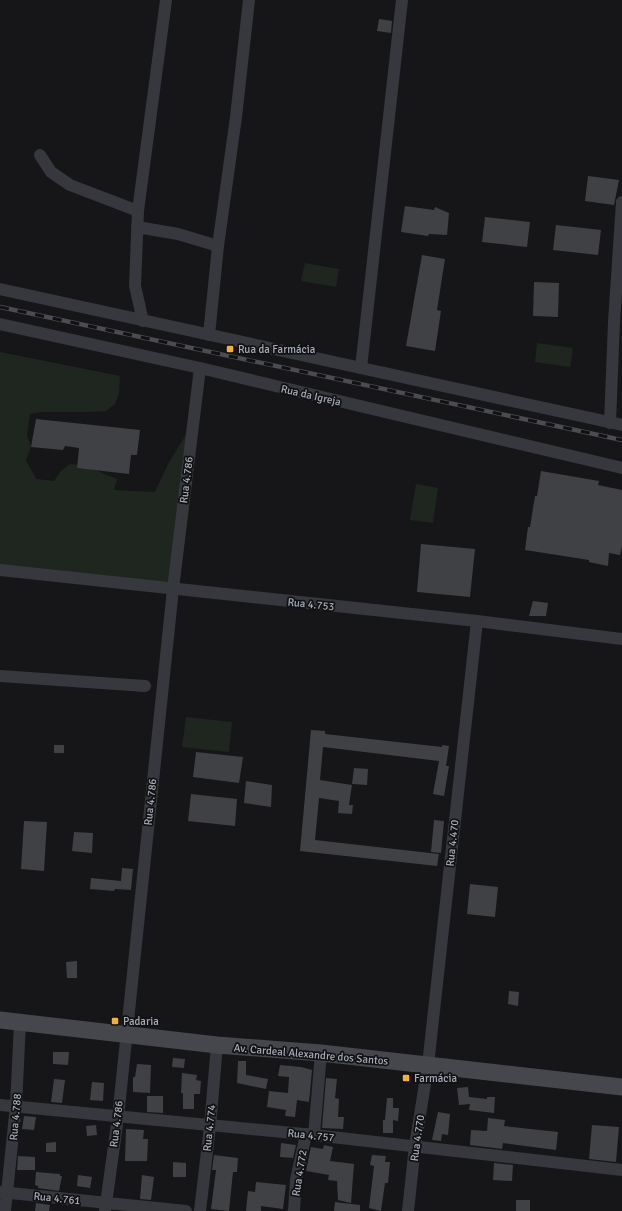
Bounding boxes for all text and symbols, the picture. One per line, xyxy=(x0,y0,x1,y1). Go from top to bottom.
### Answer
place label: Rua da Farmácia xyxy=(238,343,316,356)
marker: Rua da Farmácia xyxy=(225,344,235,354)
street label: Rua da Igreja xyxy=(280,382,343,409)
street label: Rua 4.786 xyxy=(177,456,196,504)
street label: Rua 4.753 xyxy=(287,596,335,613)
street label: Rua 4.786 xyxy=(142,778,159,826)
street label: Rua 4.470 xyxy=(444,819,461,867)
place label: Padaria xyxy=(123,1015,159,1028)
marker: Padaria xyxy=(110,1016,120,1026)
street label: Av. Cardeal Alexandre dos Santos xyxy=(233,1041,389,1068)
place label: Farmácia xyxy=(414,1072,458,1085)
marker: Farmácia xyxy=(401,1073,411,1083)
street label: Rua 4.788 xyxy=(7,1093,24,1141)
street label: Rua 4.786 xyxy=(107,1100,126,1148)
street label: Rua 4.774 xyxy=(201,1104,218,1152)
street label: Rua 4.770 xyxy=(408,1114,427,1162)
street label: Rua 4.757 xyxy=(287,1127,335,1144)
street label: Rua 4.772 xyxy=(289,1149,310,1197)
street label: Rua 4.761 xyxy=(33,1190,81,1207)

